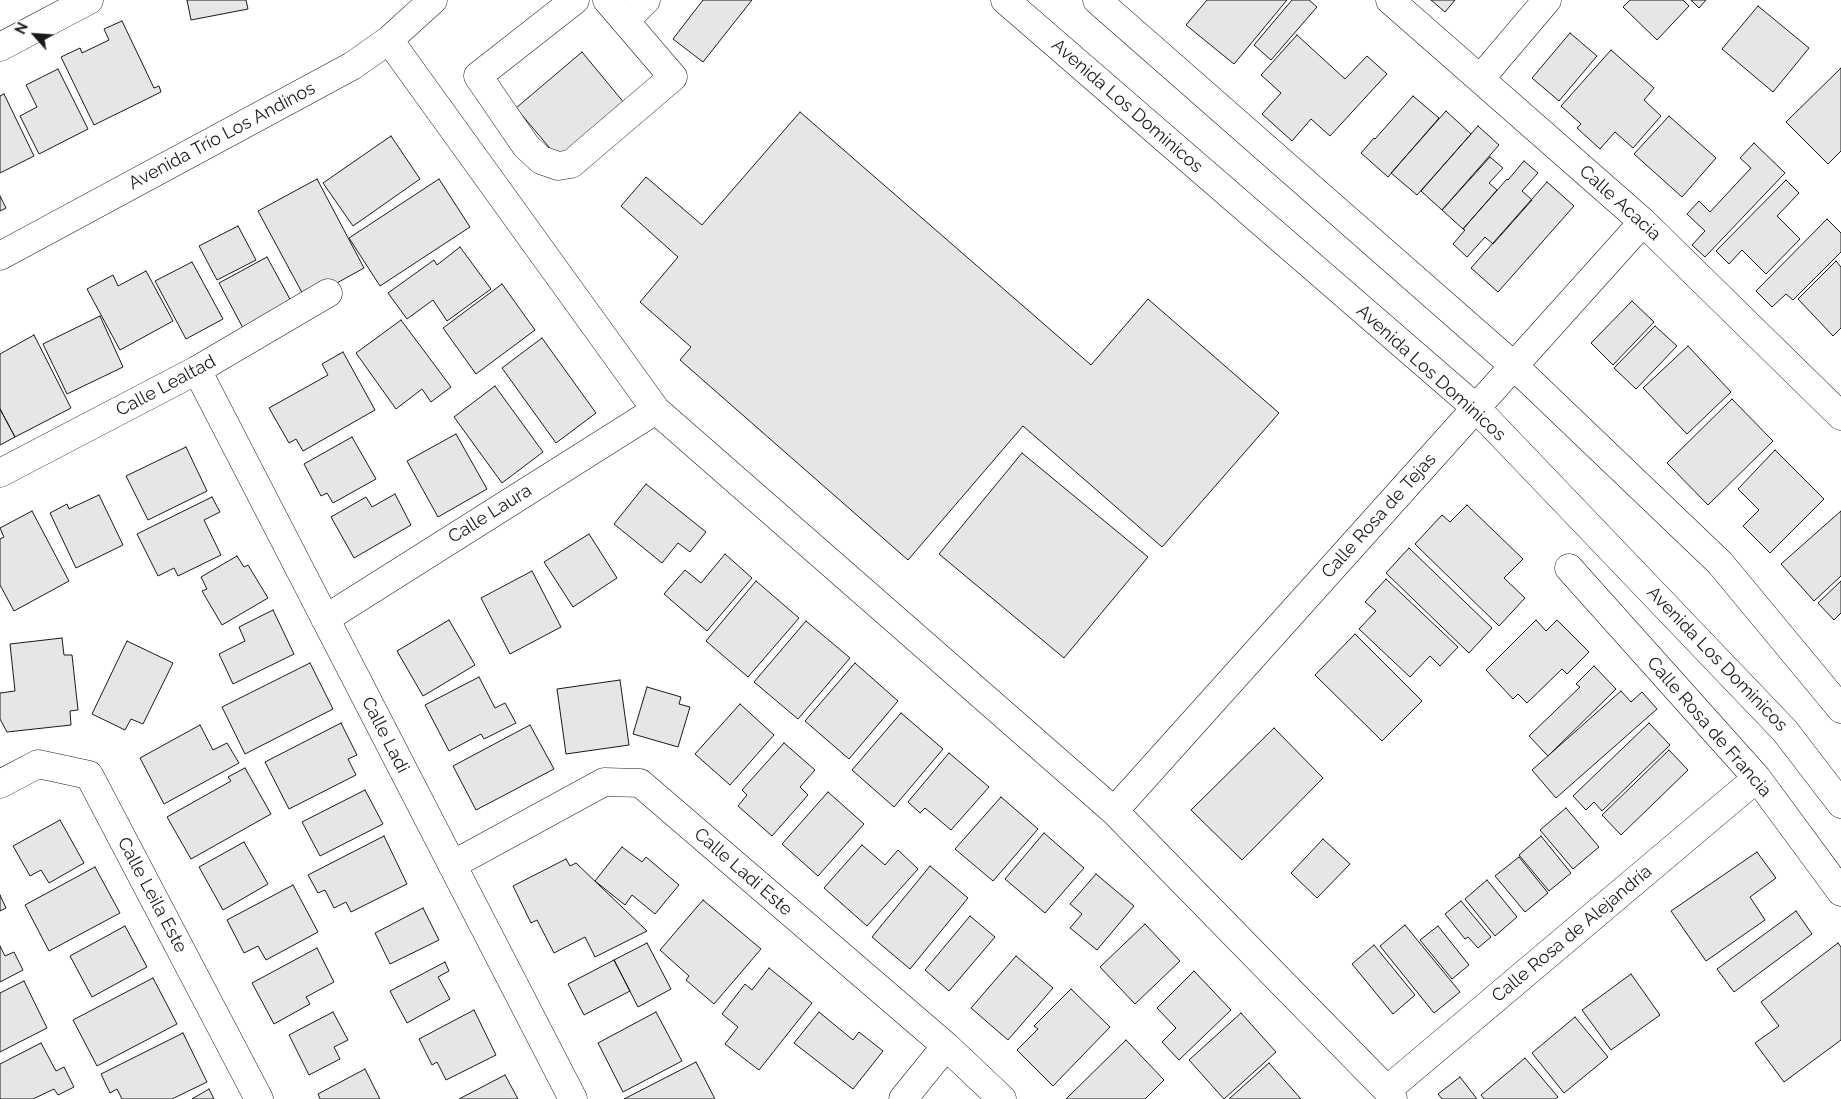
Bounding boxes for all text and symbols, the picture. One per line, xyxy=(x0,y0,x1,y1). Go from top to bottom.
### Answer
north arrow xyxy=(10,10,60,60)
text: N xyxy=(12,20,31,37)
street label: Avenida Los Dominicos xyxy=(1047,34,1207,178)
street label: Avenida Trío Los Andinos xyxy=(125,78,319,194)
street label: Calle Acacia xyxy=(1575,161,1665,245)
street label: Avenida Los Dominicos xyxy=(1352,300,1510,446)
street label: Calle Lealtad xyxy=(112,351,220,421)
street label: Calle Rosa de Tejas xyxy=(1317,449,1441,583)
street label: Calle Laura xyxy=(444,480,536,548)
street label: Avenida Los Dominicos xyxy=(1642,582,1792,736)
street label: Calle Rosa de Francia xyxy=(1642,652,1776,802)
street label: Calle Ladi xyxy=(357,693,413,777)
street label: Calle Ladi Este xyxy=(689,823,797,921)
street label: Calle Leila Este xyxy=(113,834,191,956)
street label: Calle Rosa de Alejandría xyxy=(1488,861,1656,1007)

